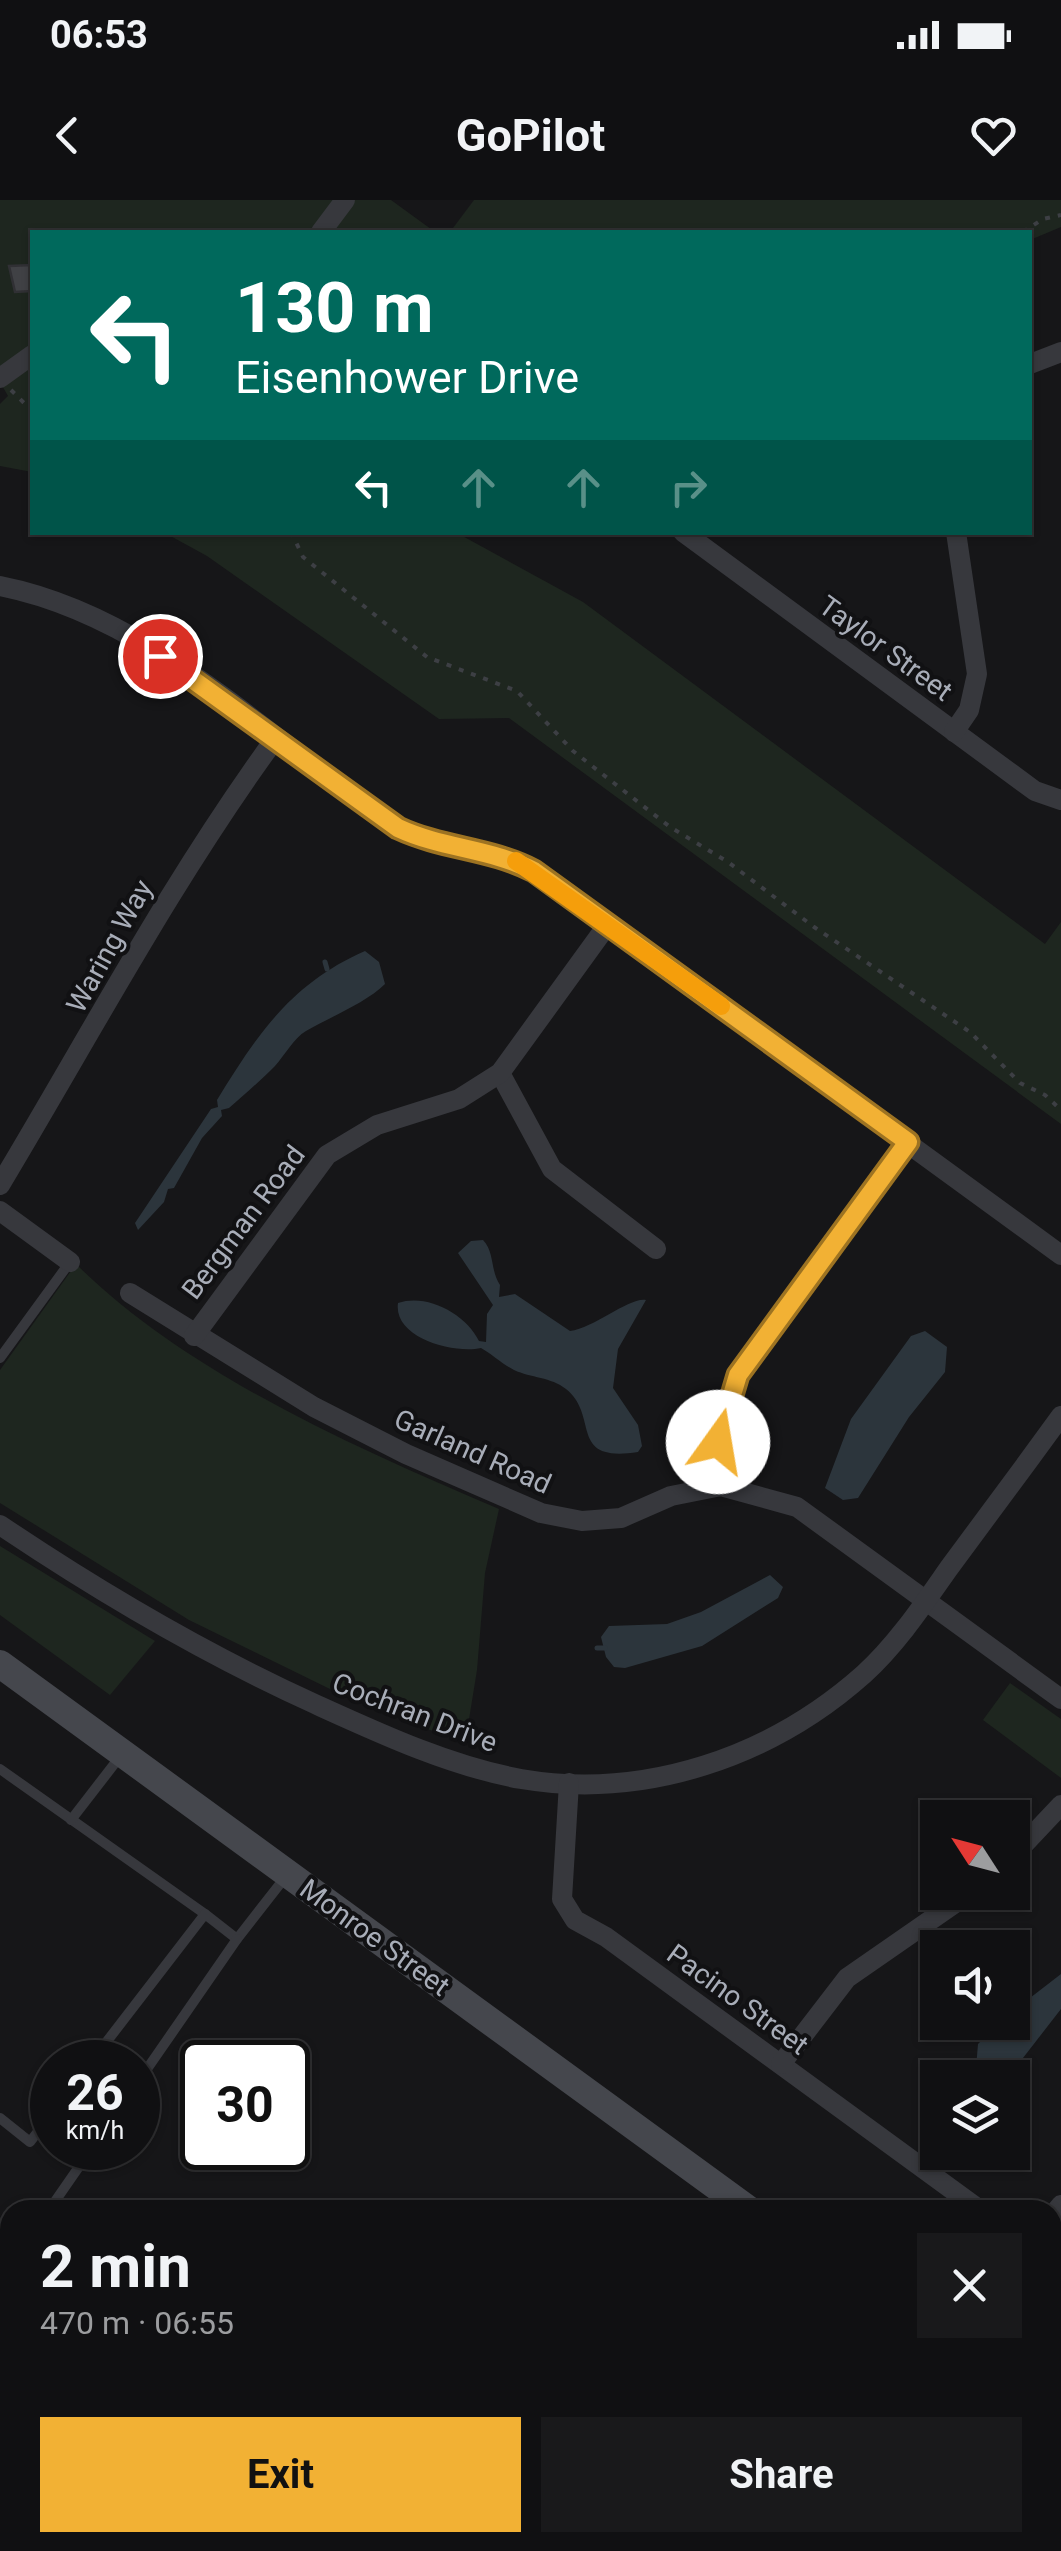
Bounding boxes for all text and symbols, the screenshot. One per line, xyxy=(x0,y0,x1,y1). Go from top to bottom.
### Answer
text: 06:53 xyxy=(50,13,148,57)
icon: back xyxy=(40,108,95,163)
icon: heart xyxy=(966,108,1021,163)
text: GoPilot xyxy=(456,109,605,162)
text: 130 m xyxy=(235,267,434,349)
icon: left xyxy=(70,270,200,400)
text: Eisenhower Drive xyxy=(235,351,579,404)
icon: left xyxy=(346,460,401,515)
icon: ahead xyxy=(451,460,506,515)
icon: ahead xyxy=(556,460,611,515)
icon: right xyxy=(661,460,716,515)
street label: Taylor Street xyxy=(813,589,959,708)
pin xyxy=(118,614,203,699)
icon: arrive xyxy=(133,629,188,684)
street label: Waring Way xyxy=(59,874,159,1018)
street label: Bergman Road xyxy=(175,1139,312,1306)
position arrow xyxy=(666,1390,770,1494)
street label: Garland Road xyxy=(389,1402,556,1501)
street label: Cochran Drive xyxy=(328,1666,502,1759)
north arrow xyxy=(920,1800,1030,1910)
map controls xyxy=(920,1800,1030,2170)
street label: Monroe Street xyxy=(294,1872,456,2003)
button: sound xyxy=(920,1930,1030,2040)
street label: Pacino Street xyxy=(661,1937,815,2062)
speed limit sign: 30 xyxy=(180,2040,310,2170)
button: layers xyxy=(920,2060,1030,2170)
text: 26 xyxy=(66,2064,124,2122)
text: km/h xyxy=(66,2116,124,2145)
text: 2 min xyxy=(40,2231,191,2302)
button: close xyxy=(917,2233,1022,2338)
text: 470 m · 06:55 xyxy=(40,2304,234,2342)
button: Exit xyxy=(40,2417,521,2532)
button: Share xyxy=(541,2417,1022,2532)

